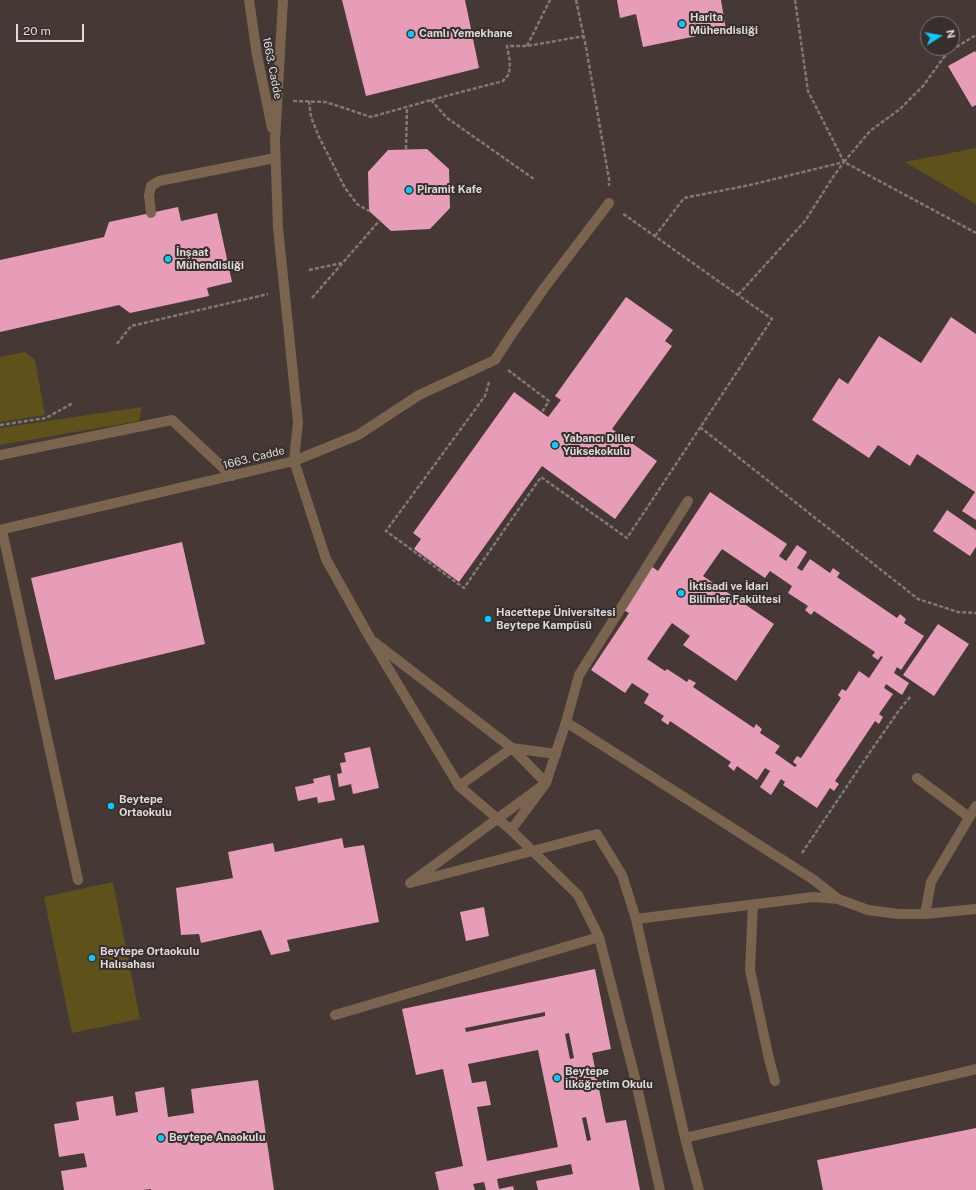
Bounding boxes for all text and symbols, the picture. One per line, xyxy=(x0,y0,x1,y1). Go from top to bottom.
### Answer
place label: Harita Mühendisliği xyxy=(690,11,758,37)
scale bar xyxy=(18,16,86,42)
north arrow xyxy=(920,16,960,56)
marker: Harita Mühendisliği xyxy=(677,19,687,29)
text: 20 m xyxy=(23,24,51,38)
place label: Camlı Yemekhane xyxy=(419,27,513,41)
marker: Camlı Yemekhane xyxy=(406,29,416,39)
text: N xyxy=(944,29,958,39)
street label: 1663. Cadde xyxy=(260,36,284,100)
place label: Piramit Kafe xyxy=(417,183,482,197)
marker: Piramit Kafe xyxy=(404,185,414,195)
place label: İnşaat Mühendisliği xyxy=(176,246,244,272)
marker: İnşaat Mühendisliği xyxy=(163,254,173,264)
place label: Yabancı Diller Yüksekokulu xyxy=(563,432,635,458)
marker: Yabancı Diller Yüksekokulu xyxy=(550,440,560,450)
street label: 1663. Cadde xyxy=(222,444,286,472)
place label: İktisadi ve İdari Bilimler Fakültesi xyxy=(689,580,781,606)
marker: İktisadi ve İdari Bilimler Fakültesi xyxy=(676,588,686,598)
place label: Hacettepe Üniversitesi Beytepe Kampüsü xyxy=(496,606,615,632)
marker: Hacettepe Üniversitesi Beytepe Kampüsü xyxy=(483,614,493,624)
place label: Beytepe Ortaokulu xyxy=(119,793,172,819)
marker: Beytepe Ortaokulu xyxy=(106,801,116,811)
place label: Beytepe Ortaokulu Halısahası xyxy=(100,945,199,971)
marker: Beytepe Ortaokulu Halısahası xyxy=(87,953,97,963)
place label: Beytepe İlköğretim Okulu xyxy=(565,1065,653,1091)
marker: Beytepe İlköğretim Okulu xyxy=(552,1073,562,1083)
place label: Beytepe Anaokulu xyxy=(169,1131,265,1145)
marker: Beytepe Anaokulu xyxy=(156,1133,166,1143)

